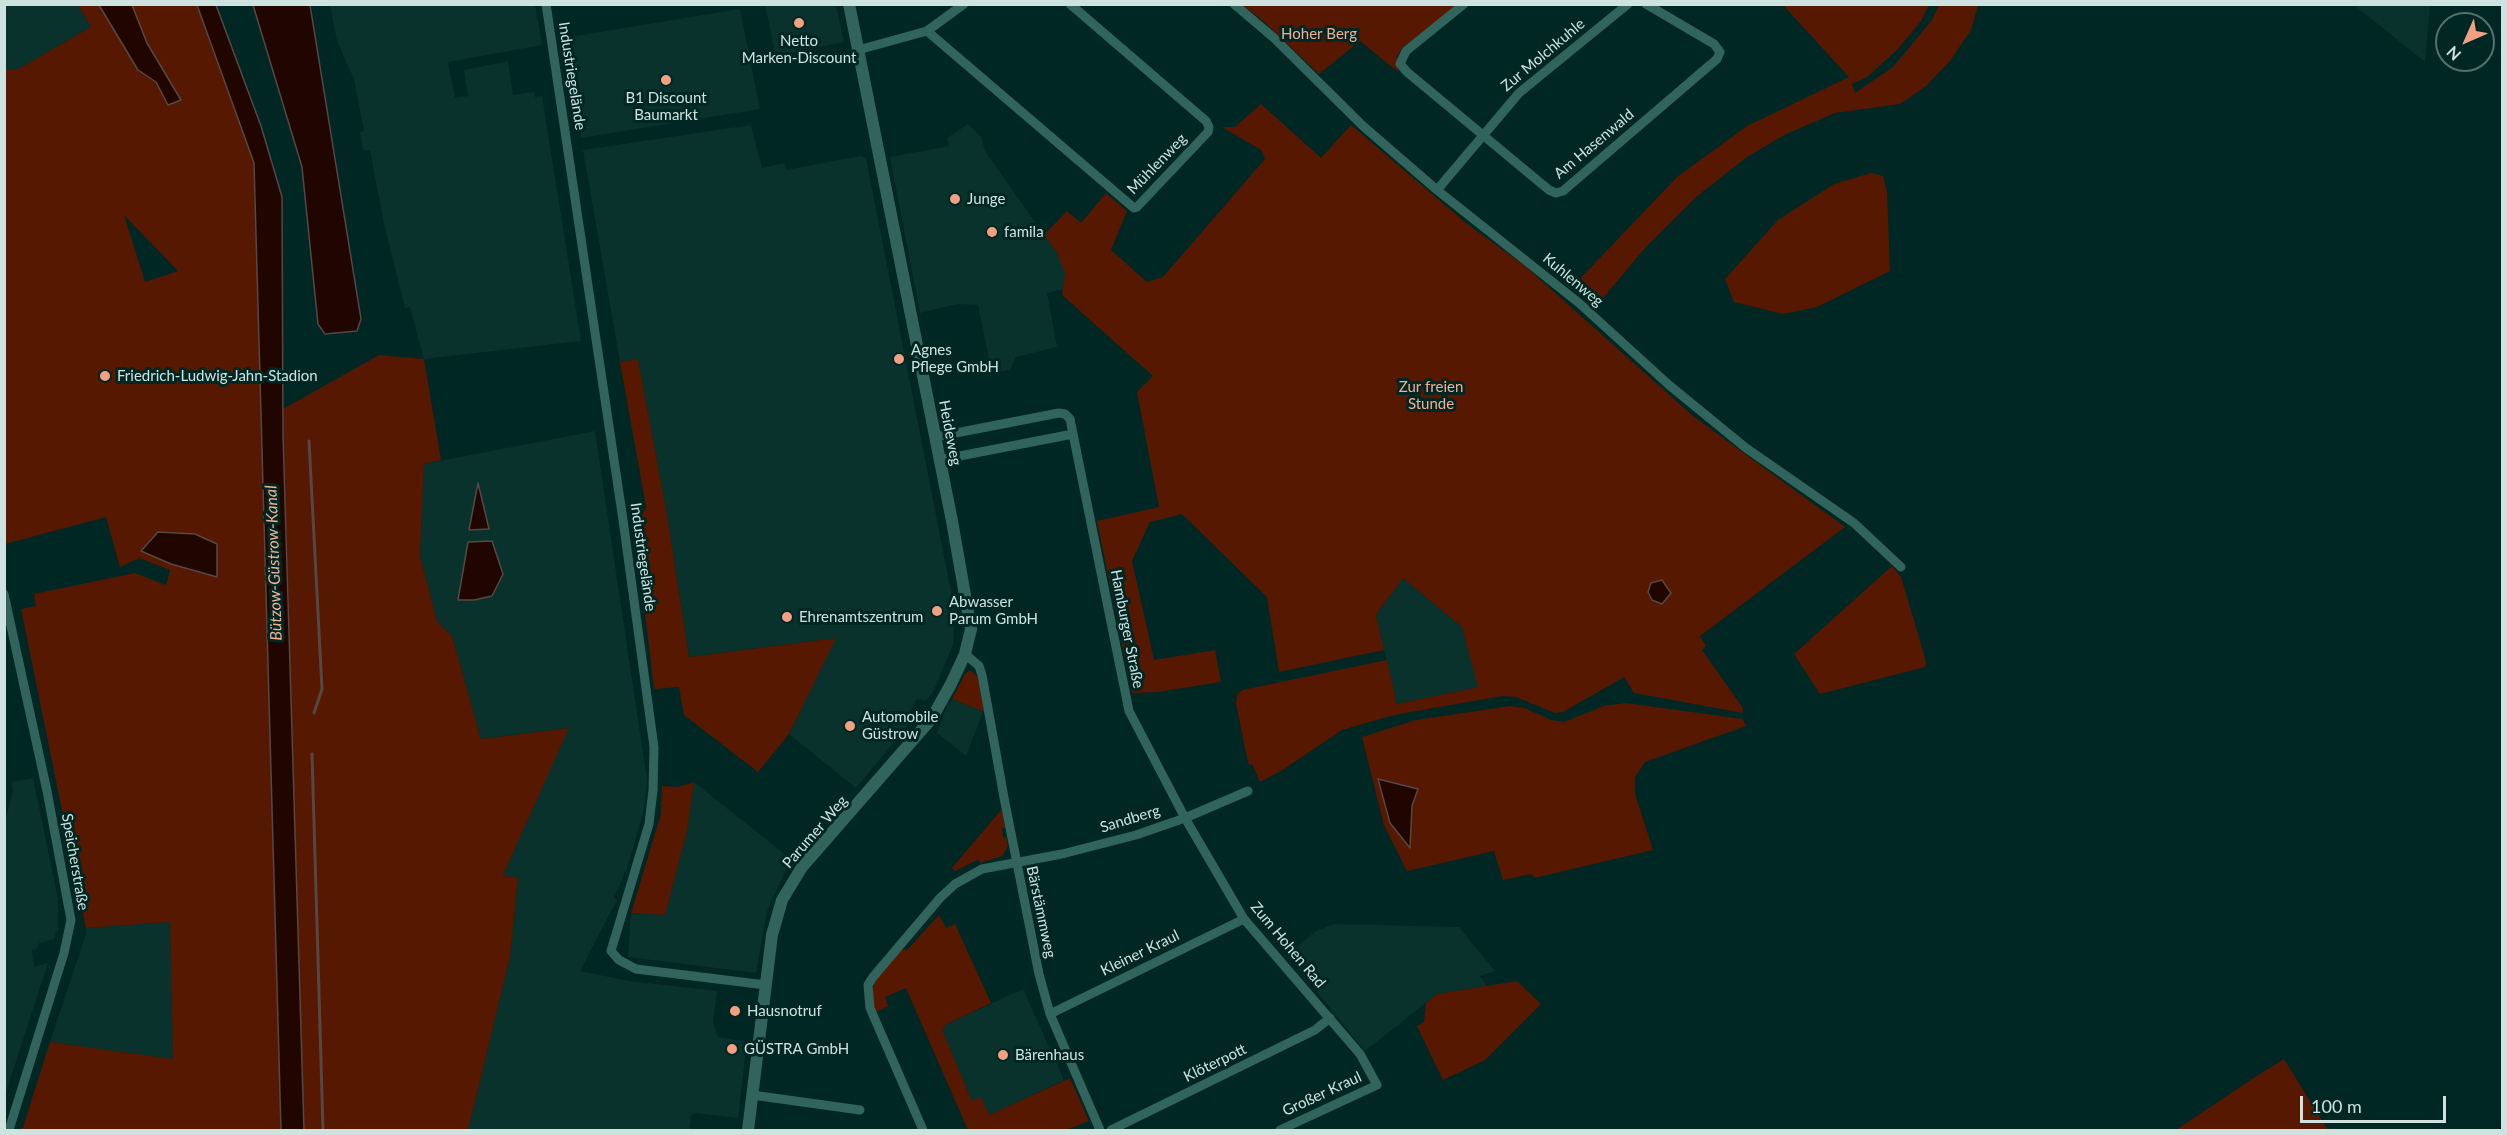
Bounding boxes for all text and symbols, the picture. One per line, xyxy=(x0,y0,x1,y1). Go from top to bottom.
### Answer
north arrow xyxy=(2435,12,2495,72)
street label: Zur Molchkuhle xyxy=(1498,15,1588,95)
marker: Netto Marken-Discount xyxy=(792,16,806,30)
street label: Industriegelände xyxy=(555,21,589,131)
park label: Hoher Berg xyxy=(1281,25,1357,43)
place label: Netto Marken-Discount xyxy=(742,32,856,67)
text: N xyxy=(2442,43,2464,65)
marker: B1 Discount Baumarkt xyxy=(659,73,673,87)
place label: B1 Discount Baumarkt xyxy=(625,89,707,124)
street label: Am Hasenwald xyxy=(1550,105,1638,183)
street label: Mühlenweg xyxy=(1124,130,1190,198)
place label: Junge xyxy=(967,190,1005,208)
marker: Junge xyxy=(948,192,962,206)
place label: famila xyxy=(1004,223,1044,241)
marker: famila xyxy=(985,225,999,239)
street label: Kuhlenweg xyxy=(1539,249,1607,311)
place label: Agnes Pflege GmbH xyxy=(911,341,999,376)
marker: Agnes Pflege GmbH xyxy=(892,352,906,366)
place label: Friedrich-Ludwig-Jahn-Stadion xyxy=(117,367,318,385)
marker: Friedrich-Ludwig-Jahn-Stadion xyxy=(98,369,112,383)
park label: Zur freien Stunde xyxy=(1399,378,1463,413)
street label: Heideweg xyxy=(935,399,965,467)
water label: Bützow-Güstrow-Kanal xyxy=(262,485,286,641)
street label: Industriegelände xyxy=(626,502,660,612)
street label: Hamburger Straße xyxy=(1107,568,1147,690)
place label: Abwasser Parum GmbH xyxy=(949,593,1038,628)
marker: Abwasser Parum GmbH xyxy=(930,604,944,618)
place label: Ehrenamtszentrum xyxy=(799,608,923,626)
marker: Ehrenamtszentrum xyxy=(780,610,794,624)
place label: Automobile Güstrow xyxy=(862,708,938,743)
marker: Automobile Güstrow xyxy=(843,719,857,733)
street label: Parumer Weg xyxy=(779,792,851,872)
street label: Sandberg xyxy=(1098,801,1162,837)
street label: Speicherstraße xyxy=(58,812,92,912)
street label: Bärstämmweg xyxy=(1022,864,1060,960)
street label: Zum Hohen Rad xyxy=(1247,898,1329,992)
street label: Kleiner Kraul xyxy=(1098,926,1182,980)
place label: Hausnotruf xyxy=(747,1002,822,1020)
marker: Hausnotruf xyxy=(728,1004,742,1018)
place label: GÜSTRA GmbH xyxy=(744,1040,849,1058)
street label: Klöterpott xyxy=(1181,1040,1249,1086)
marker: GÜSTRA GmbH xyxy=(725,1042,739,1056)
place label: Bärenhaus xyxy=(1015,1046,1084,1064)
marker: Bärenhaus xyxy=(996,1048,1010,1062)
street label: Großer Kraul xyxy=(1280,1068,1364,1120)
scale bar xyxy=(2303,1084,2448,1122)
text: 100 m xyxy=(2311,1095,2362,1117)

